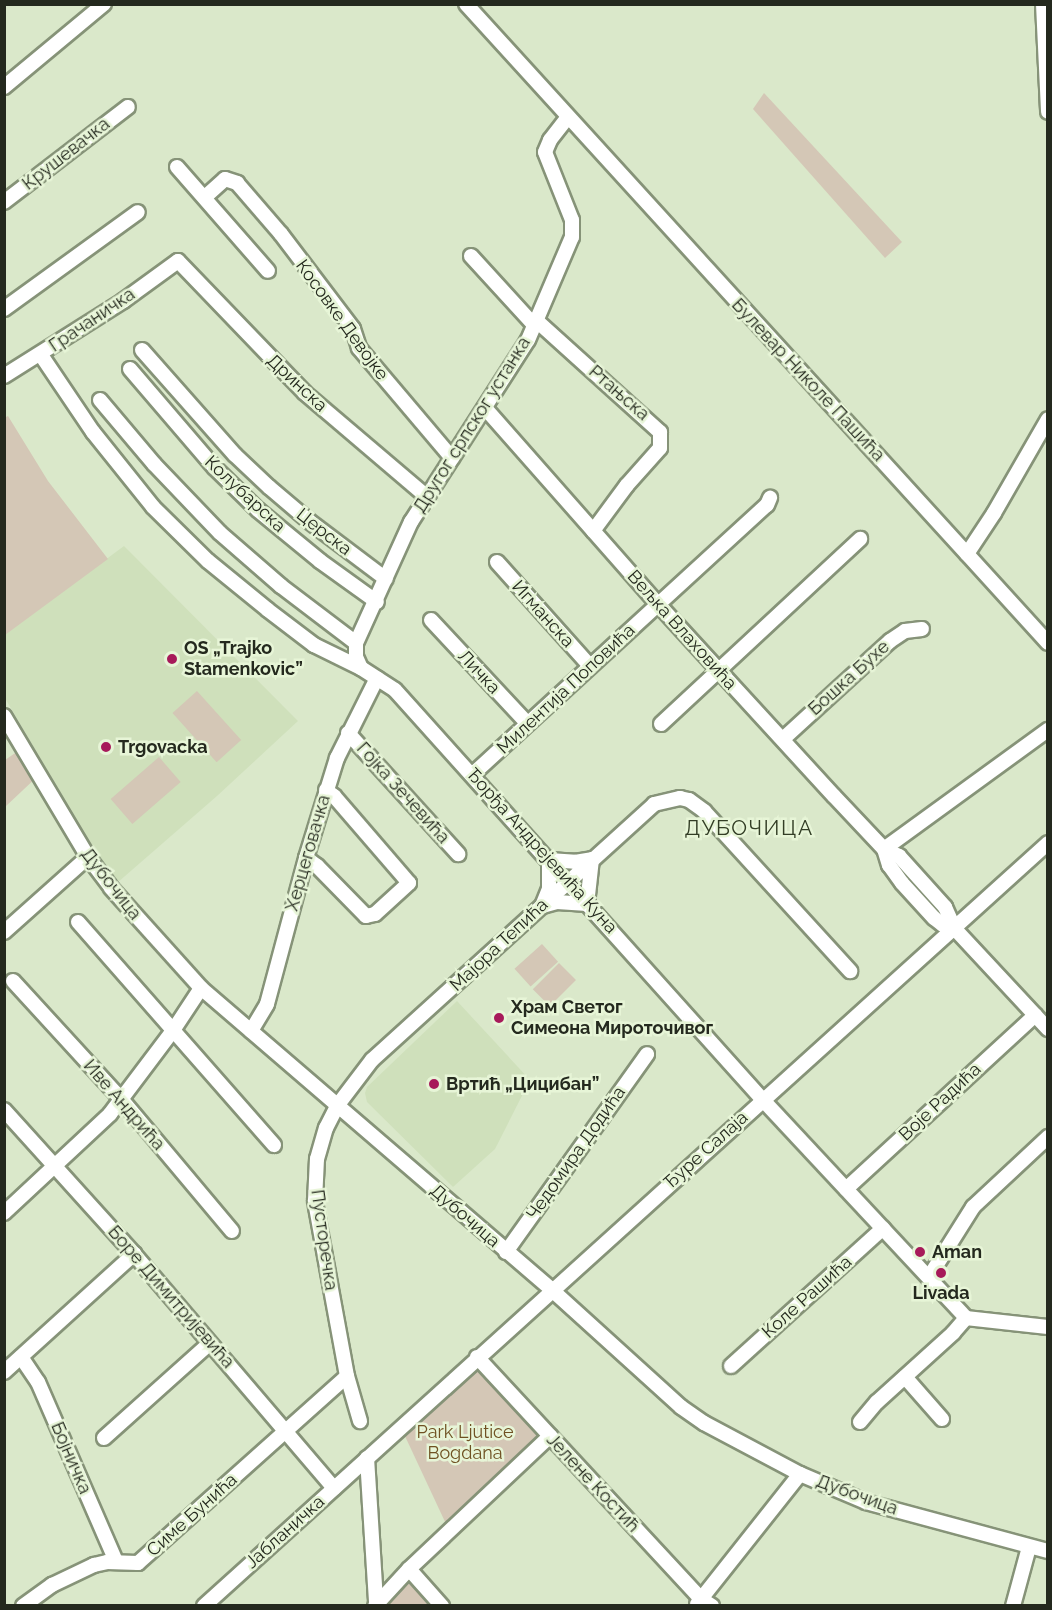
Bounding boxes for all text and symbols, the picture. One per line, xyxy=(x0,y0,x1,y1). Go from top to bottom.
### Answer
street label: Крушевачка xyxy=(18,113,114,195)
street label: Косовке Девојке xyxy=(291,256,393,384)
street label: Грачаничка xyxy=(45,283,139,357)
street label: Булевар Николе Пашића xyxy=(727,294,889,466)
street label: Другог српског устанка xyxy=(409,333,535,517)
street label: Дринска xyxy=(262,350,332,416)
street label: Ртањска xyxy=(584,361,654,425)
street label: Колубарска xyxy=(200,451,290,537)
street label: Церска xyxy=(292,504,356,560)
street label: Вељка Влаховића xyxy=(623,566,741,694)
street label: Игманска xyxy=(507,576,579,652)
street label: Милентија Поповића xyxy=(493,619,639,759)
street label: Бошка Бухе xyxy=(804,636,894,720)
place label: OS „Trajko Stamenkovic” xyxy=(184,638,303,680)
street label: Личка xyxy=(453,646,505,698)
marker: OS „Trajko Stamenkovic” xyxy=(165,652,179,666)
place label: Trgovacka xyxy=(118,736,208,758)
street label: Гојка Зечевића xyxy=(352,738,454,848)
marker: Trgovacka xyxy=(99,740,113,754)
street label: Ђорђа Андрејевића Куна xyxy=(462,764,622,938)
street label: Херцеговачка xyxy=(281,792,335,914)
district label: ДУБОЧИЦА xyxy=(684,815,814,841)
street label: Дубочица xyxy=(76,844,146,924)
street label: Мајора Тепића xyxy=(445,894,553,996)
place label: Храм Светог Симеона Мироточивог xyxy=(511,997,713,1040)
marker: Храм Светог Симеона Мироточивог xyxy=(492,1011,506,1025)
street label: Иве Андрића xyxy=(79,1055,169,1155)
street label: Воје Радића xyxy=(895,1059,985,1145)
place label: Вртић „Цицибан” xyxy=(446,1073,599,1095)
marker: Вртић „Цицибан” xyxy=(427,1077,441,1091)
street label: Чедомира Додића xyxy=(522,1082,630,1224)
street label: Ђуре Салаја xyxy=(660,1107,752,1193)
street label: Дубочица xyxy=(426,1180,504,1252)
street label: Пусторечка xyxy=(306,1188,342,1292)
street label: Боре Димитријевића xyxy=(103,1221,239,1373)
place label: Aman xyxy=(932,1241,982,1263)
marker: Aman xyxy=(913,1245,927,1259)
street label: Коле Рашића xyxy=(758,1251,856,1343)
marker: Livada xyxy=(934,1266,948,1280)
place label: Livada xyxy=(912,1282,970,1304)
street label: Бојничка xyxy=(46,1419,96,1497)
park label: Park Ljutice Bogdana xyxy=(417,1422,513,1464)
street label: Јелене Костић xyxy=(542,1429,644,1537)
street label: Симе Бунића xyxy=(142,1469,242,1561)
street label: Дубочица xyxy=(813,1470,901,1520)
street label: Јабланичка xyxy=(241,1491,329,1573)

